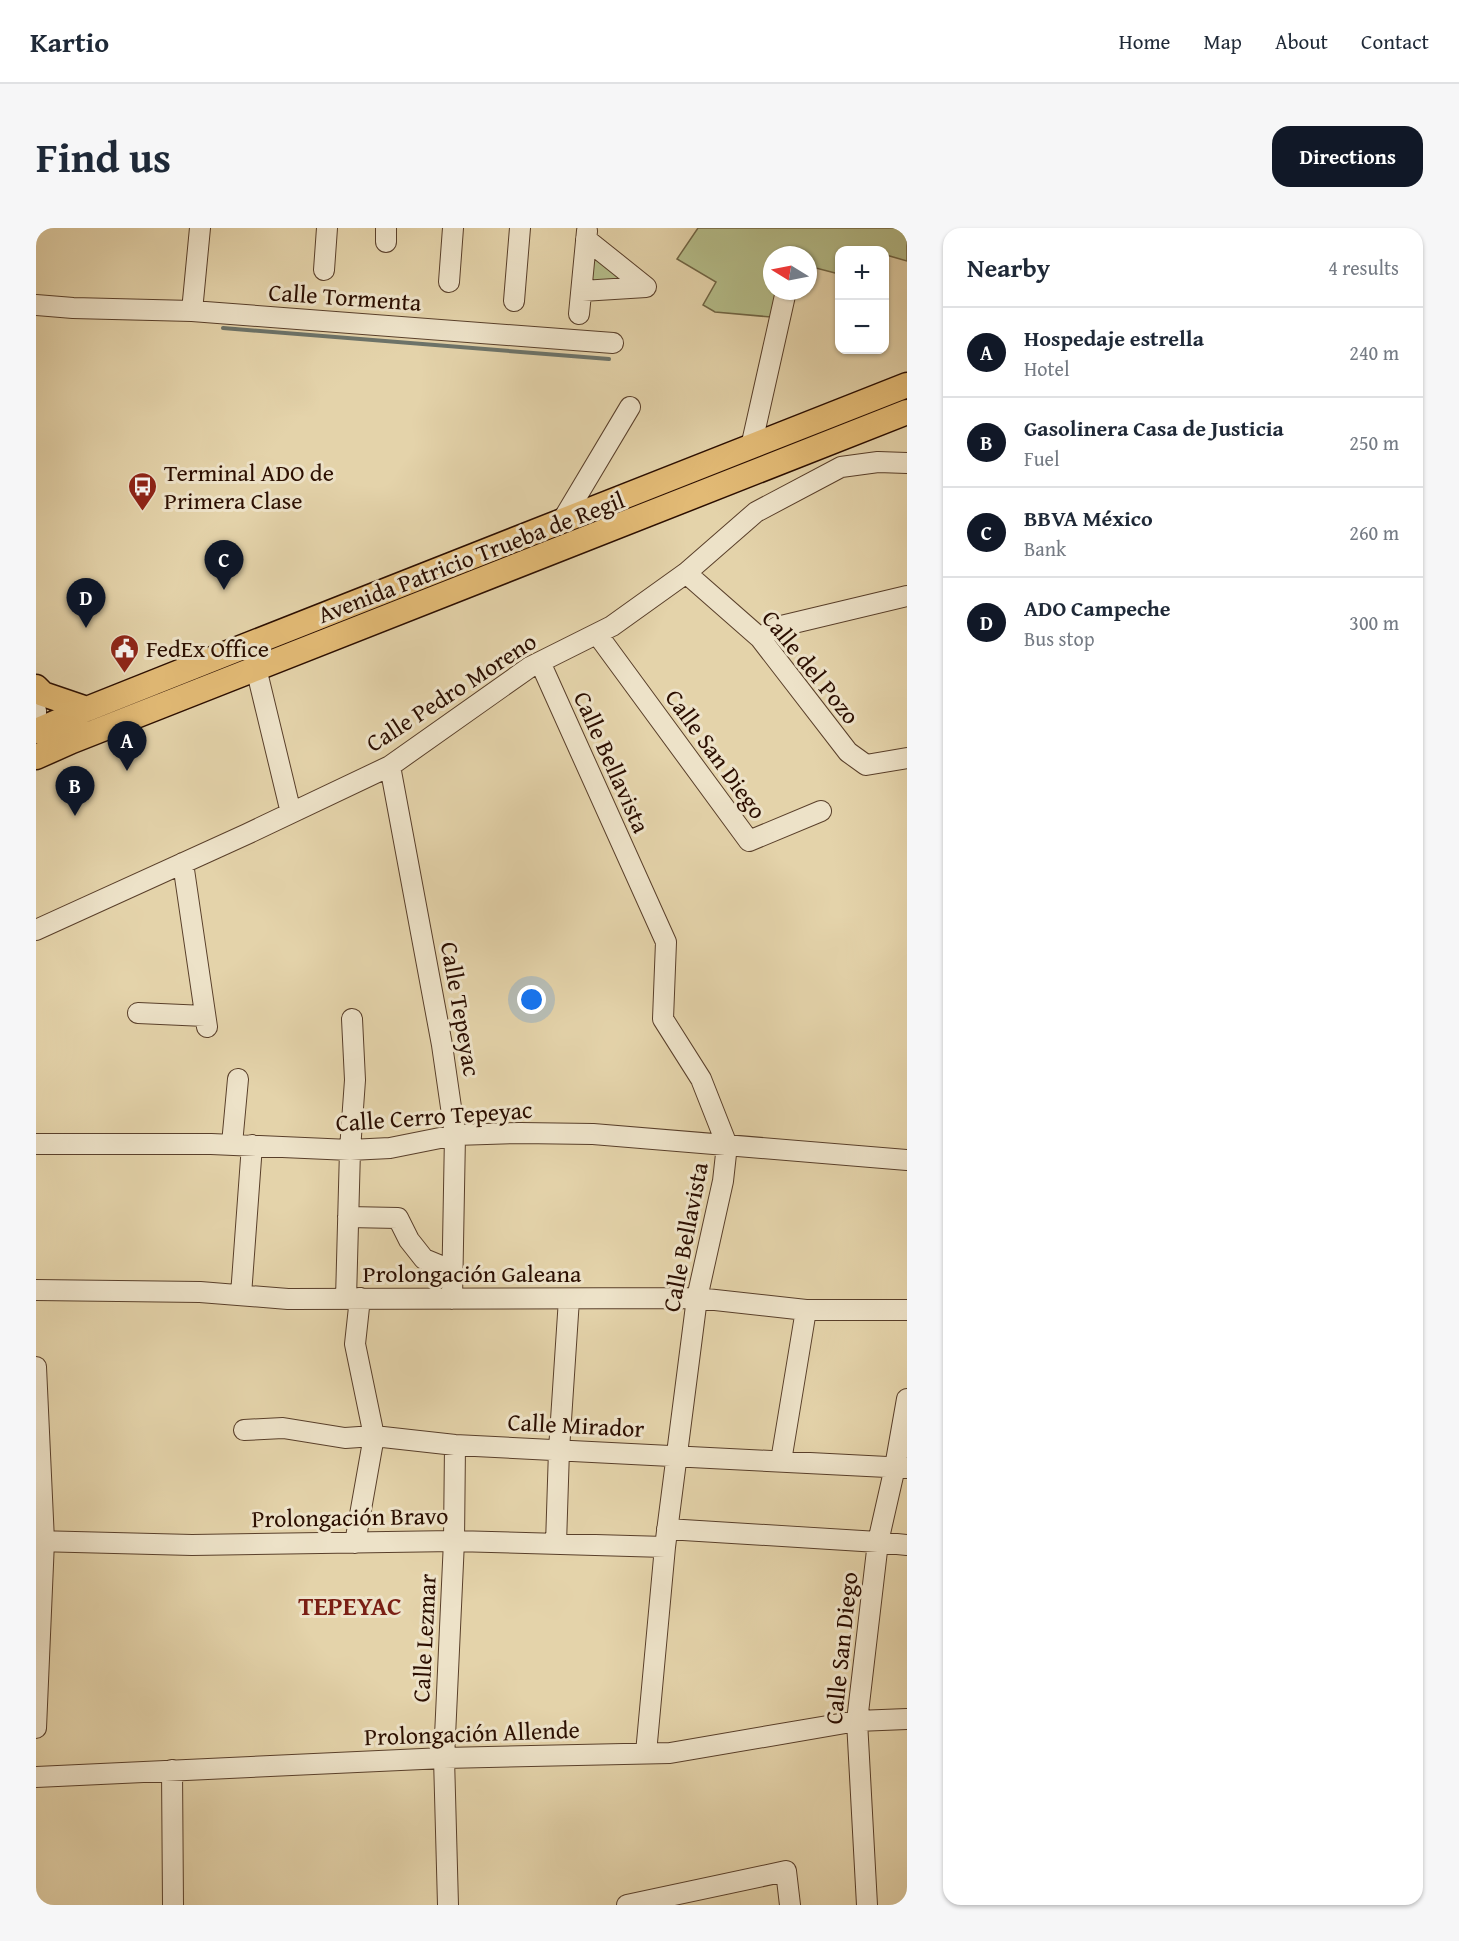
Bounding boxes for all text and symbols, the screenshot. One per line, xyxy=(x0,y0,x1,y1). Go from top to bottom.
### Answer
text: Kartio xyxy=(30,21,109,62)
text: Home xyxy=(1119,26,1170,57)
text: Map xyxy=(1203,26,1242,57)
text: About xyxy=(1275,26,1328,57)
text: Contact xyxy=(1361,26,1429,57)
text: Find us xyxy=(36,126,171,187)
button: Directions xyxy=(1272,126,1423,187)
north arrow xyxy=(763,246,817,300)
map controls xyxy=(835,246,889,354)
button: + xyxy=(835,246,889,300)
text: Nearby xyxy=(967,248,1050,287)
text: 4 results xyxy=(1328,253,1399,282)
street label: Calle Tormenta xyxy=(267,274,423,320)
button: − xyxy=(835,300,889,354)
text: Hospedaje estrella xyxy=(1024,322,1204,354)
text: A xyxy=(980,338,993,367)
text: 240 m xyxy=(1349,338,1399,367)
text: Hotel xyxy=(1024,354,1070,383)
text: Gasolinera Casa de Justicia xyxy=(1024,412,1284,444)
text: B xyxy=(980,428,993,457)
text: 250 m xyxy=(1349,428,1399,457)
text: Fuel xyxy=(1024,444,1060,473)
place label: Terminal ADO de Primera Clase xyxy=(164,455,334,518)
bus stop icon: Terminal ADO de Primera Clase xyxy=(127,470,159,512)
street label: Avenida Patricio Trueba de Regil xyxy=(312,482,630,632)
text: BBVA México xyxy=(1024,502,1153,534)
text: C xyxy=(981,518,992,547)
text: 260 m xyxy=(1349,518,1399,547)
text: Bank xyxy=(1024,534,1066,563)
pin: C xyxy=(204,540,243,590)
pin: D xyxy=(67,578,106,628)
text: ADO Campeche xyxy=(1024,592,1171,624)
street label: Calle del Pozo xyxy=(754,602,868,732)
text: D xyxy=(980,608,993,637)
text: 300 m xyxy=(1349,608,1399,637)
street label: Calle Pedro Moreno xyxy=(359,624,543,760)
text: Bus stop xyxy=(1024,624,1095,653)
place label: FedEx Office xyxy=(146,631,269,666)
public building icon: FedEx Office xyxy=(109,632,141,674)
street label: Calle San Diego xyxy=(657,682,775,826)
street label: Calle Bellavista xyxy=(565,686,659,839)
pin: A xyxy=(108,722,146,771)
pin: B xyxy=(56,766,94,816)
street label: Calle Tepeyac xyxy=(432,939,490,1079)
your location xyxy=(517,985,546,1014)
street label: Calle Cerro Tepeyac xyxy=(334,1092,534,1140)
street label: Calle Bellavista xyxy=(653,1159,717,1315)
street label: Prolongación Galeana xyxy=(363,1256,582,1291)
street label: Calle Mirador xyxy=(507,1404,645,1446)
street label: Prolongación Bravo xyxy=(251,1498,449,1536)
street label: Calle San Diego xyxy=(816,1570,866,1726)
street label: Calle Lezmar xyxy=(403,1573,445,1703)
district label: TEPEYAC xyxy=(298,1586,402,1625)
street label: Prolongación Allende xyxy=(364,1712,580,1754)

